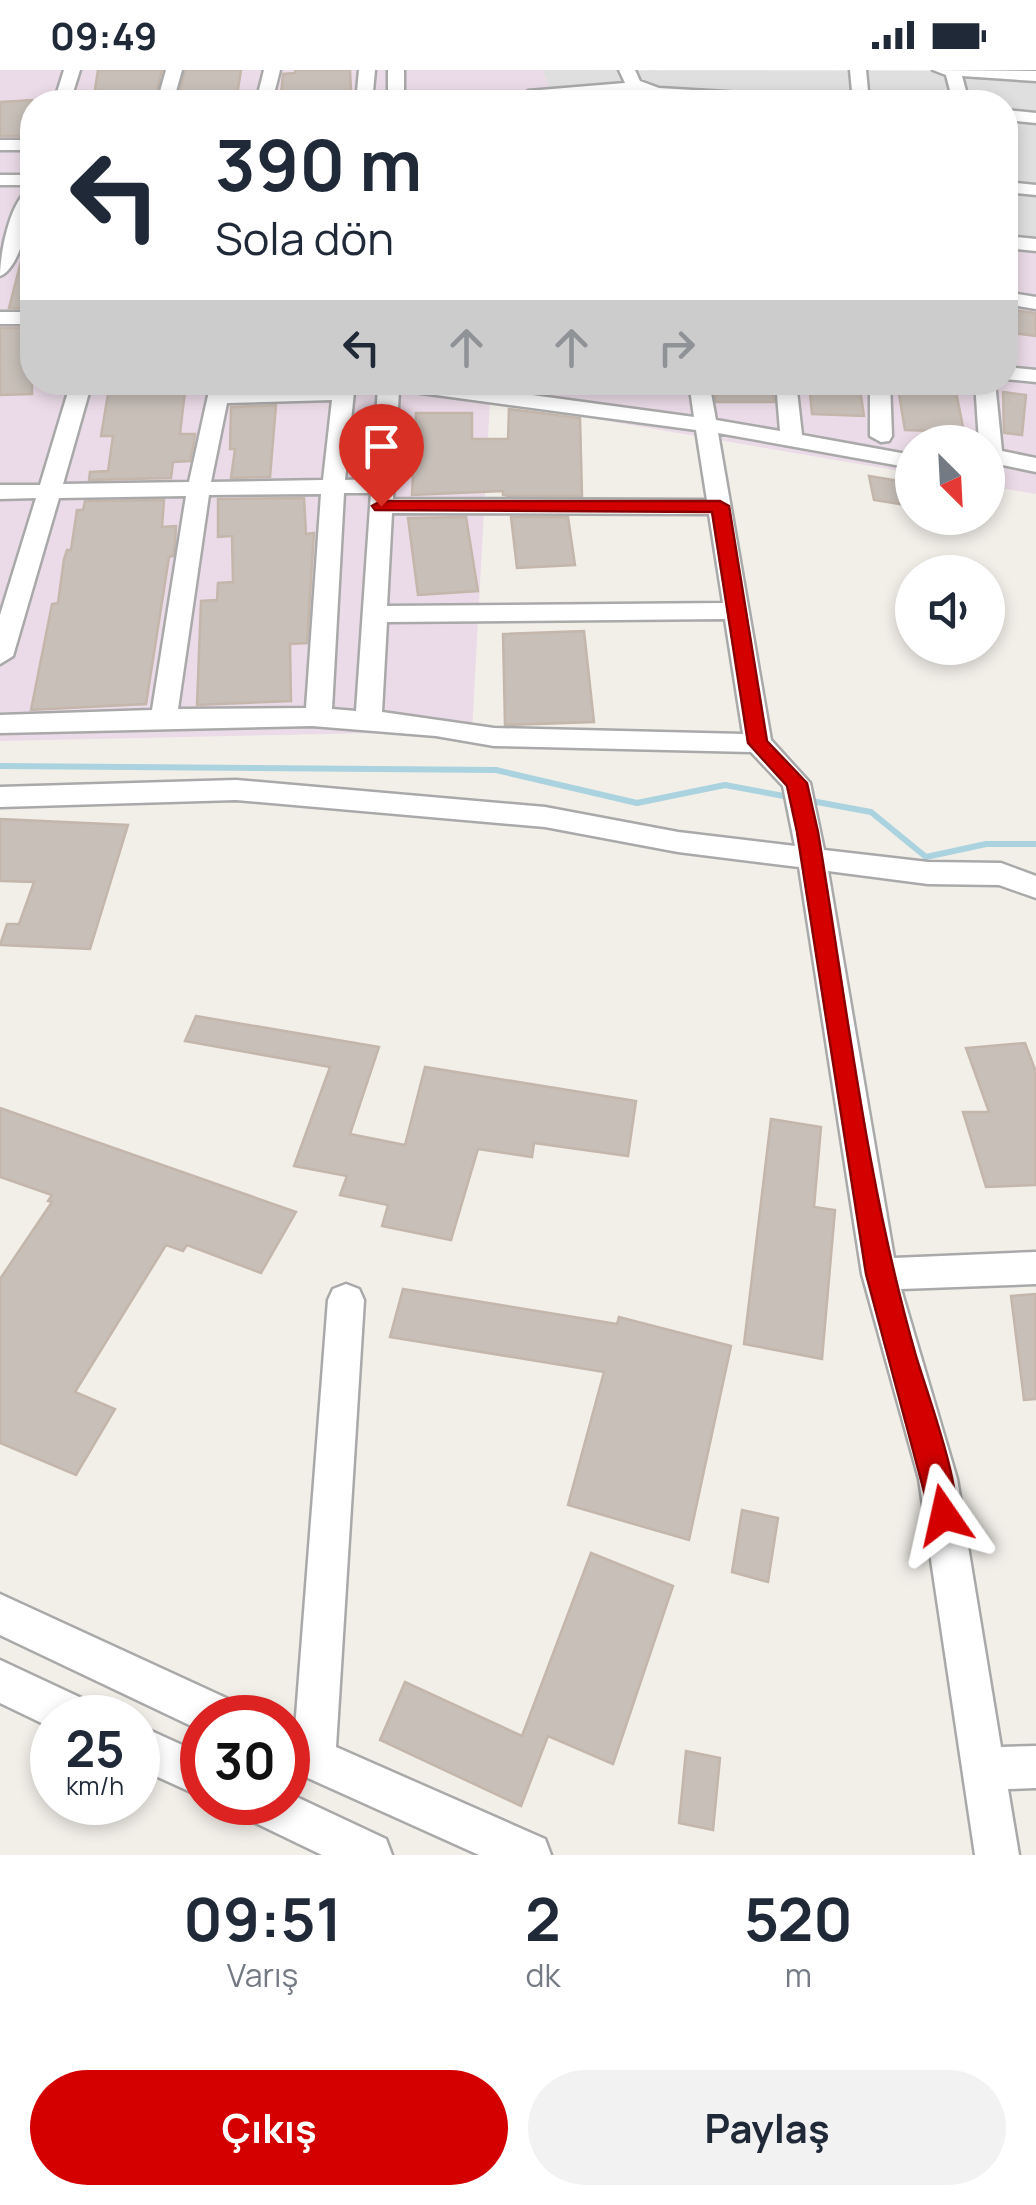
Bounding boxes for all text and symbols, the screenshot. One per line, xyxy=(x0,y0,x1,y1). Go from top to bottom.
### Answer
text: 09:49 xyxy=(50,9,157,61)
text: 390 m xyxy=(215,116,422,212)
icon: left xyxy=(50,130,180,260)
text: Sola dön xyxy=(215,207,394,269)
icon: left xyxy=(334,320,389,375)
icon: ahead xyxy=(439,320,494,375)
icon: ahead xyxy=(544,320,599,375)
icon: right xyxy=(649,320,704,375)
pin xyxy=(339,404,424,507)
icon: arrive xyxy=(354,419,409,474)
north arrow xyxy=(895,425,1005,535)
map controls xyxy=(895,425,1005,665)
button: sound xyxy=(895,555,1005,665)
position arrow xyxy=(892,1463,996,1567)
speed limit sign: 30 xyxy=(180,1695,310,1825)
text: 25 xyxy=(65,1714,125,1782)
text: km/h xyxy=(66,1768,124,1803)
text: 09:51 xyxy=(183,1877,342,1959)
text: 2 xyxy=(525,1877,561,1959)
text: 520 xyxy=(744,1877,853,1959)
text: Varış xyxy=(227,1953,298,1997)
text: dk xyxy=(526,1953,560,1997)
text: m xyxy=(785,1953,812,1997)
button: Çıkış xyxy=(30,2070,508,2185)
button: Paylaş xyxy=(528,2070,1006,2185)

